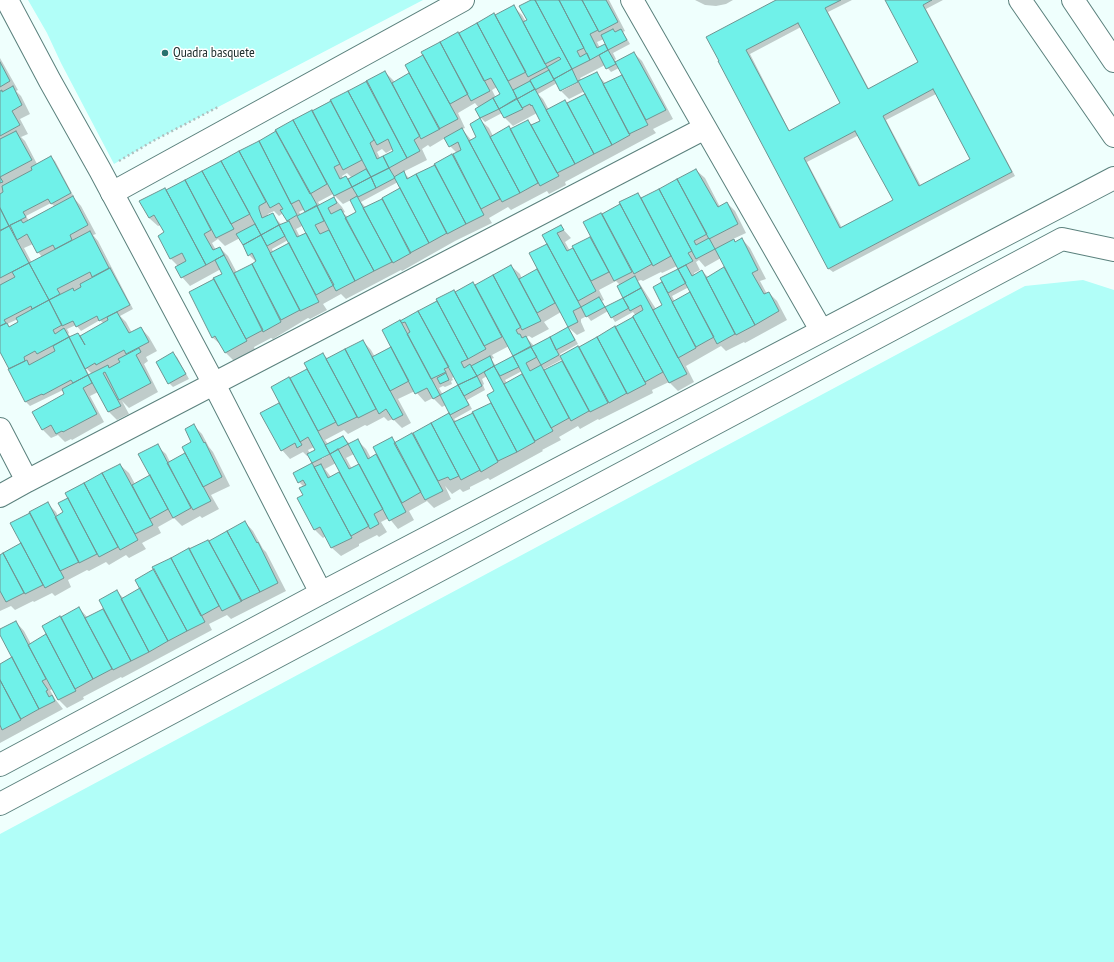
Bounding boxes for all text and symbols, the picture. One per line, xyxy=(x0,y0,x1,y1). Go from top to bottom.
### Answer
place label: Quadra basquete xyxy=(173,45,255,61)
marker: Quadra basquete xyxy=(160,48,170,58)

